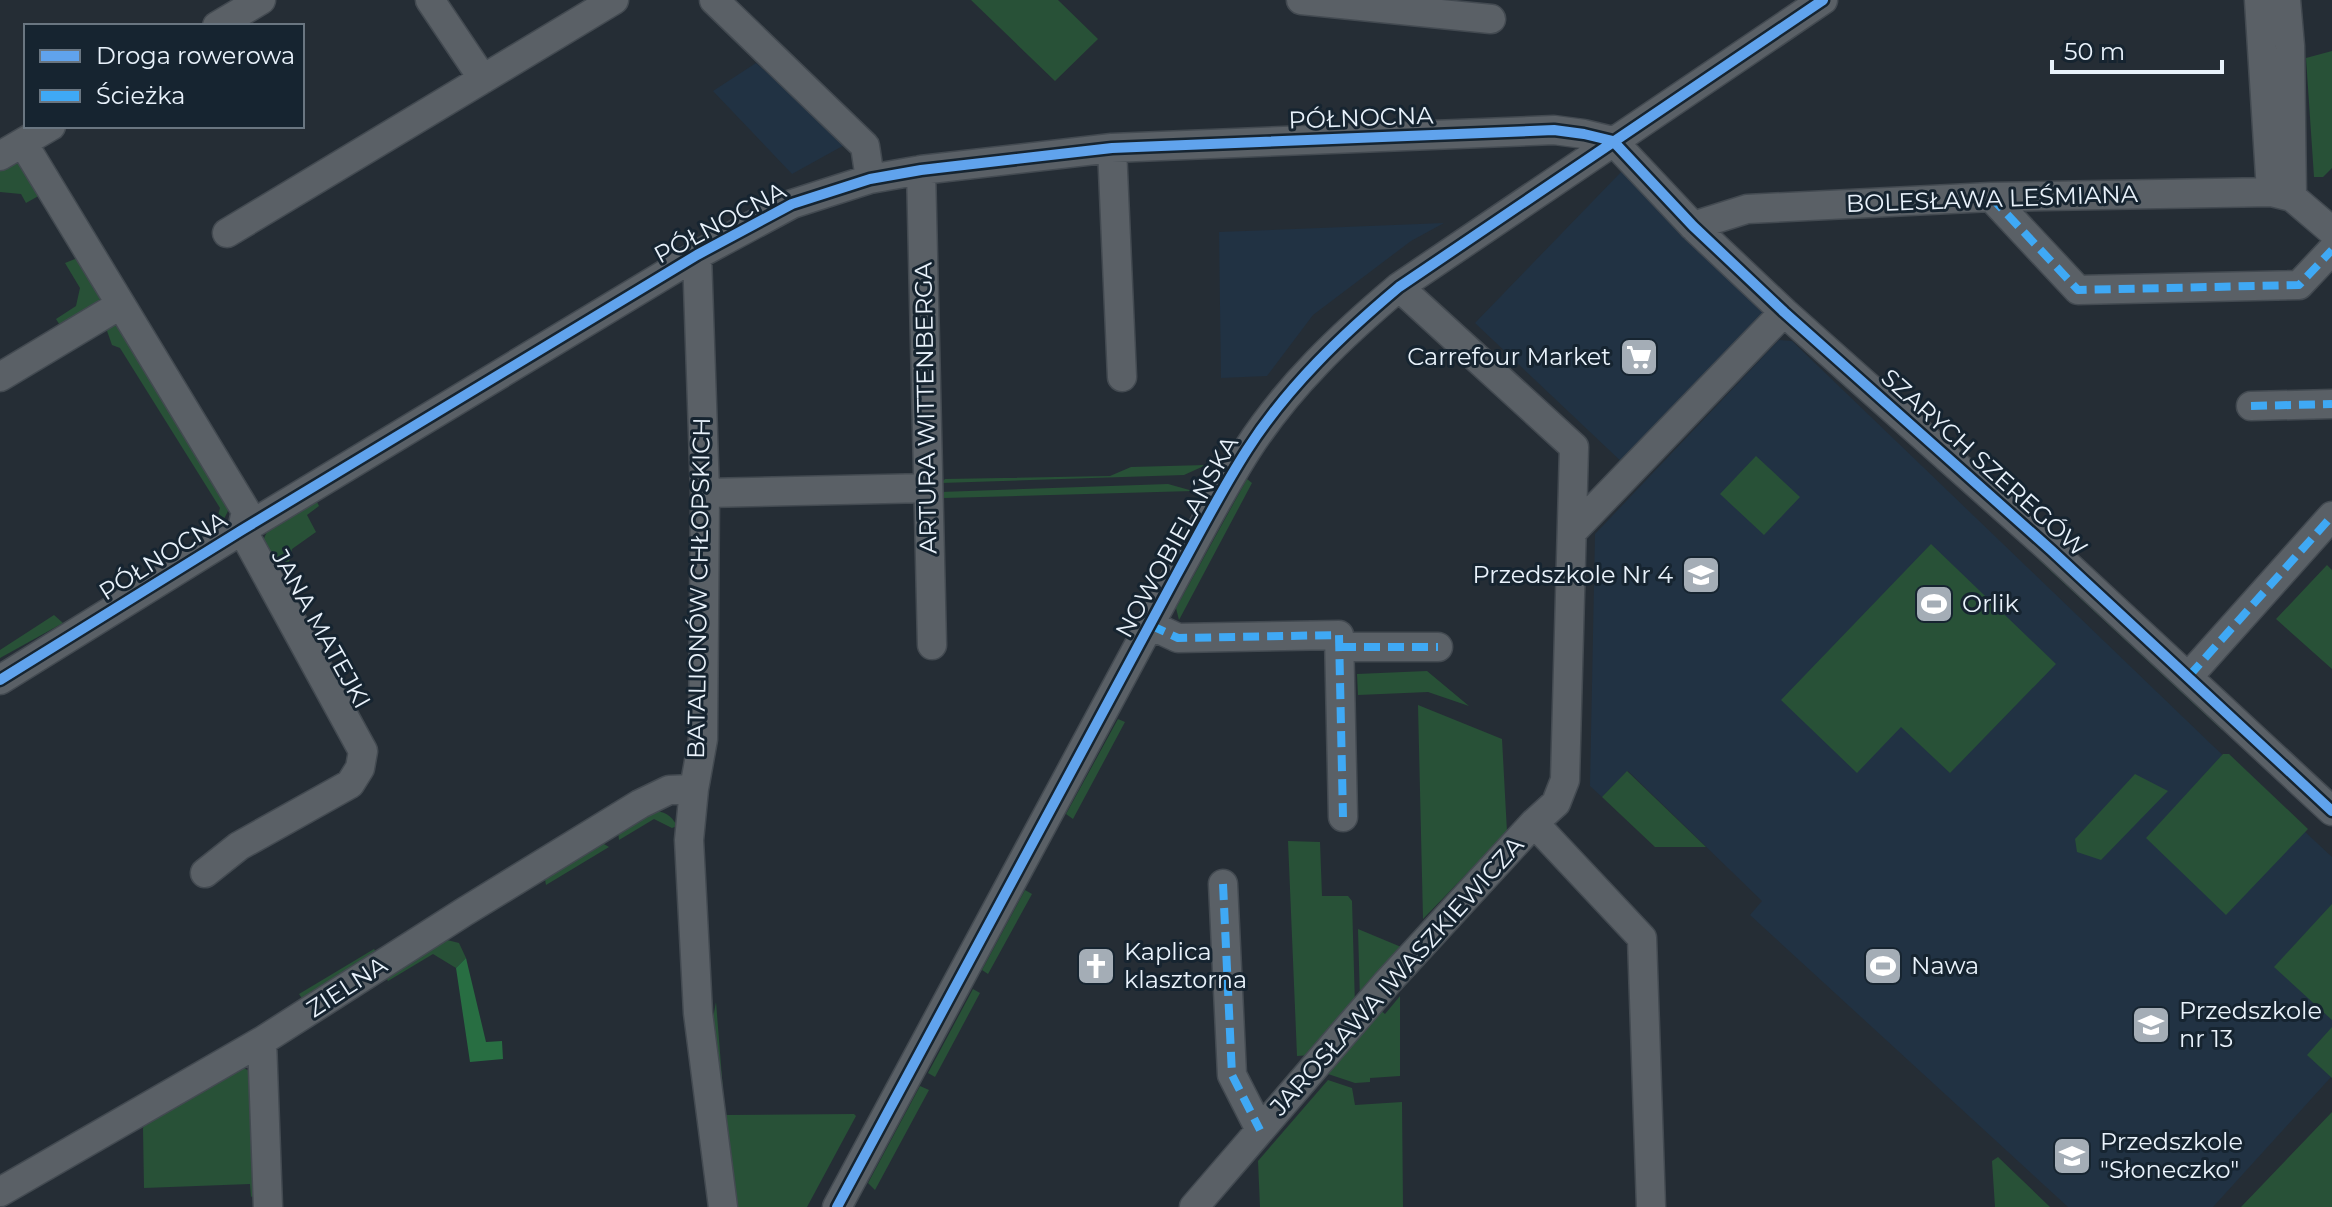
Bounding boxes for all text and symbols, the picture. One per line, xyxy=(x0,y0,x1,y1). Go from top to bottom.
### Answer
legend xyxy=(24,24,304,128)
scale bar xyxy=(2052,24,2222,74)
text: 50 m xyxy=(2064,37,2125,66)
text: Droga rowerowa xyxy=(96,41,295,70)
text: Ścieżka xyxy=(96,81,185,110)
street label: PÓŁNOCNA xyxy=(1288,100,1435,135)
street label: PÓŁNOCNA xyxy=(649,175,791,269)
street label: BOLESŁAWA LEŚMIANA xyxy=(1846,179,2139,218)
street label: ARTURA WITTENBERGA xyxy=(908,261,943,554)
supermarket icon: Carrefour Market xyxy=(1618,336,1660,378)
place label: Carrefour Market xyxy=(1407,342,1611,371)
street label: SZARYCH SZEREGÓW xyxy=(1876,363,2093,563)
street label: BATALIONÓW CHŁOPSKICH xyxy=(681,417,716,759)
street label: NOWOBIELAŃSKA xyxy=(1109,430,1244,643)
street label: PÓŁNOCNA xyxy=(94,504,233,606)
street label: JANA MATEJKI xyxy=(265,543,377,713)
school or university icon: Przedszkole Nr 4 xyxy=(1680,554,1722,596)
place label: Przedszkole Nr 4 xyxy=(1472,560,1673,589)
sports icon: Orlik xyxy=(1913,583,1955,625)
place label: Orlik xyxy=(1962,589,2019,618)
street label: JAROSŁAWA IWASZKIEWICZA xyxy=(1263,830,1530,1122)
place label: Kaplica klasztorna xyxy=(1124,937,1247,994)
church icon: Kaplica klasztorna xyxy=(1075,945,1117,987)
sports icon: Nawa xyxy=(1862,945,1904,987)
street label: ZIELNA xyxy=(301,950,393,1023)
place label: Nawa xyxy=(1911,951,1979,980)
place label: Przedszkole nr 13 xyxy=(2179,996,2322,1053)
school or university icon: Przedszkole nr 13 xyxy=(2130,1004,2172,1046)
place label: Przedszkole "Słoneczko" xyxy=(2100,1127,2243,1184)
school or university icon: Przedszkole "Słoneczko" xyxy=(2051,1135,2093,1177)

